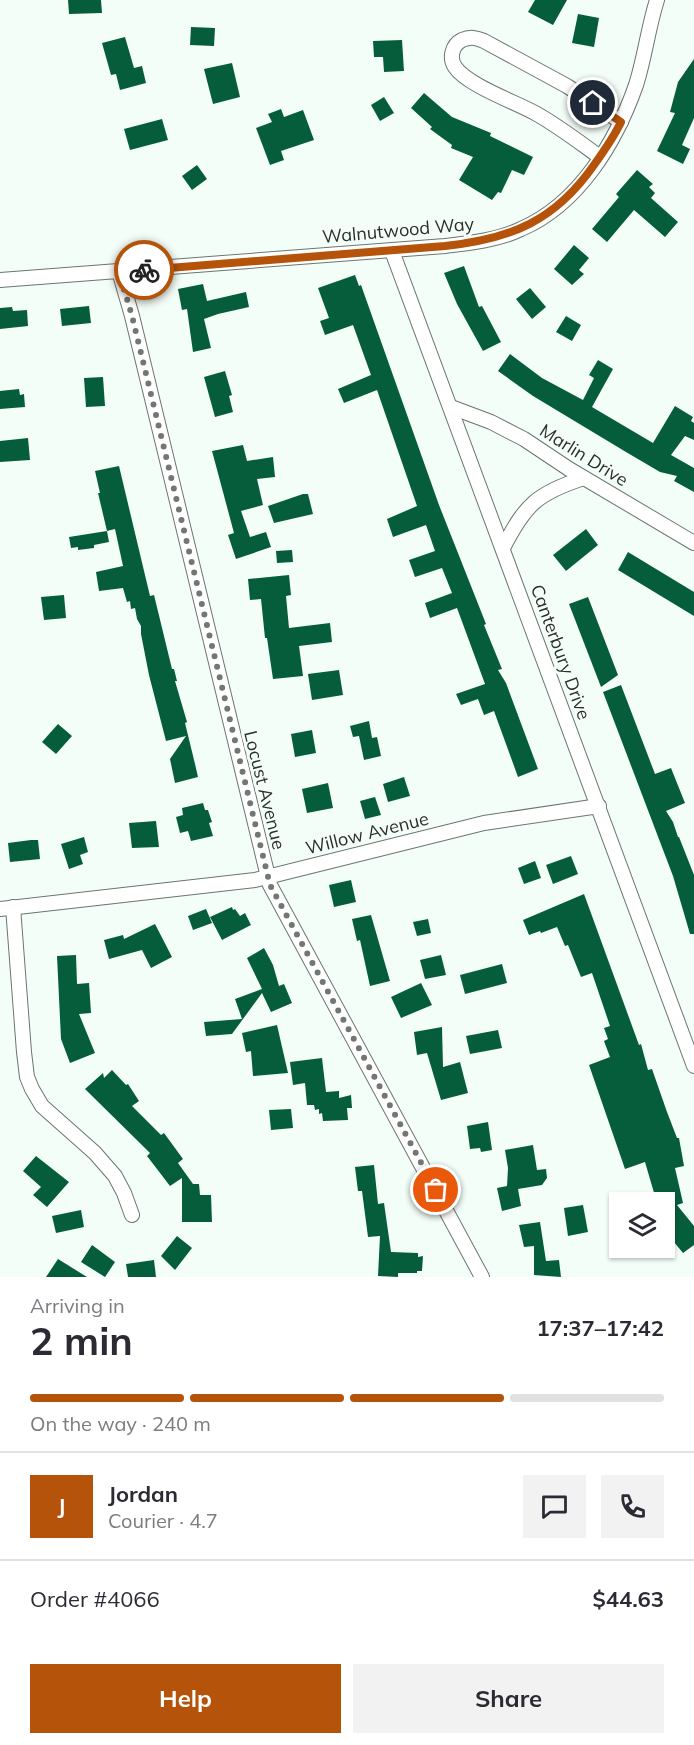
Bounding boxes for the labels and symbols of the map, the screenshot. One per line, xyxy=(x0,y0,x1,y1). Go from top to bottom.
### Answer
pin xyxy=(567,77,618,128)
street label: Walnutwood Way xyxy=(321,212,475,248)
courier xyxy=(114,240,174,300)
street label: Marlin Drive xyxy=(535,419,633,491)
street label: Canterbury Drive xyxy=(526,581,596,723)
street label: Locust Avenue xyxy=(239,728,291,852)
street label: Willow Avenue xyxy=(303,807,431,859)
pin xyxy=(410,1164,461,1215)

